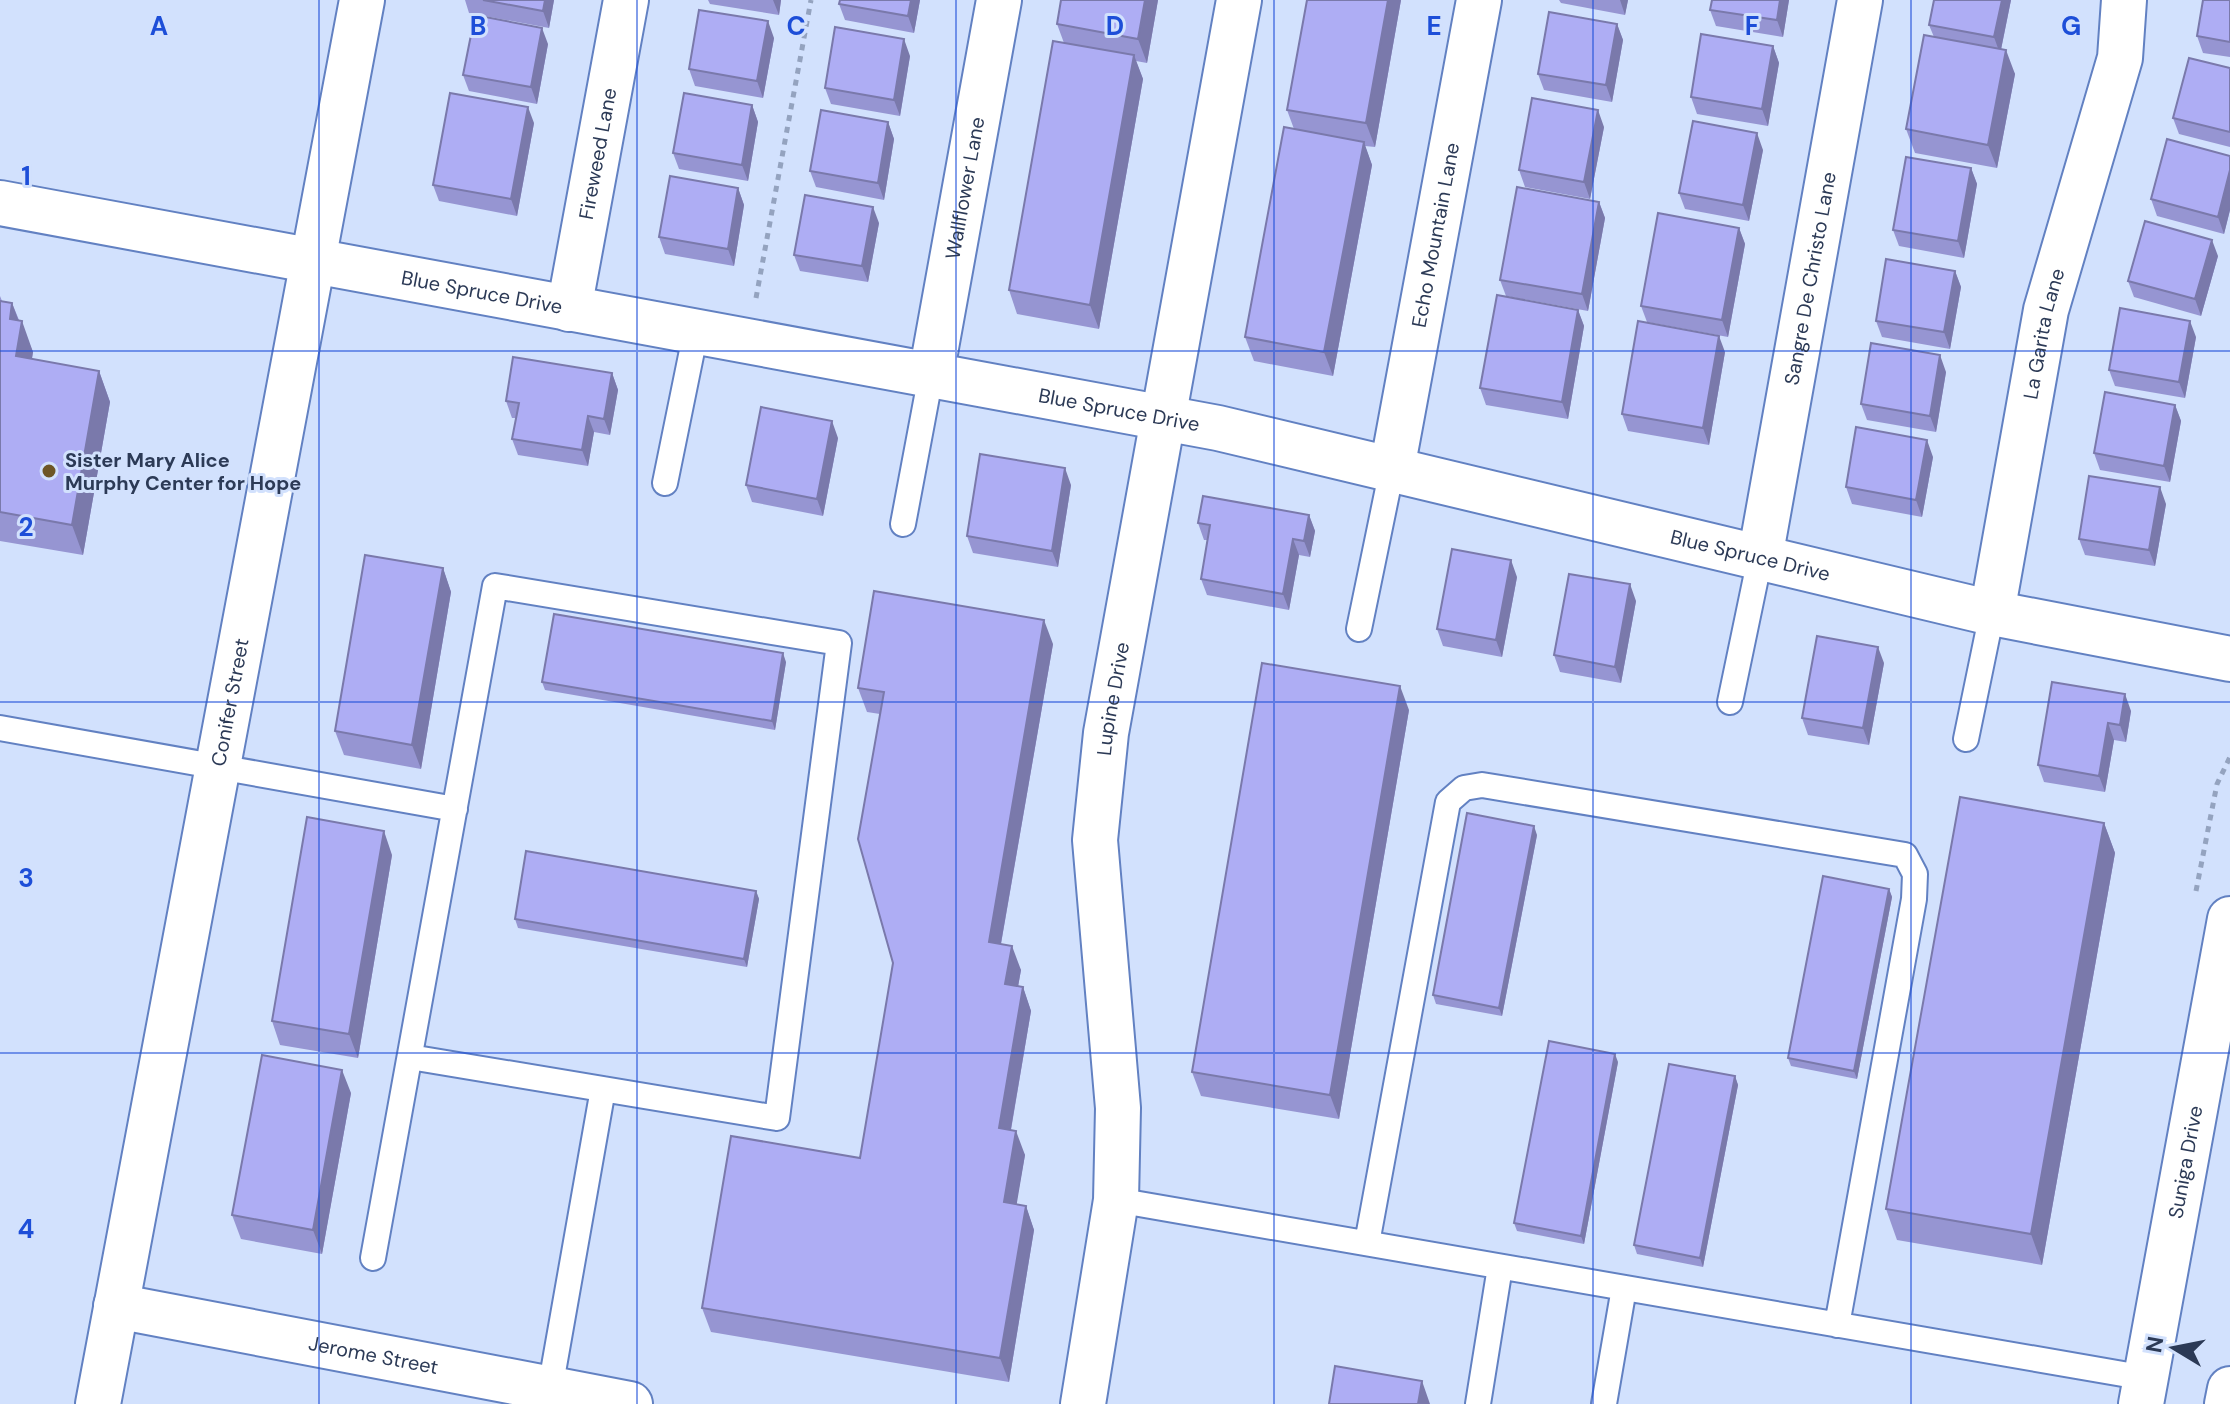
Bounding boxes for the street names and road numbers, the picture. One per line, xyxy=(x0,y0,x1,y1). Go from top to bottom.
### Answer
street label: Fireweed Lane xyxy=(573,86,623,222)
street label: Wallflower Lane xyxy=(939,115,991,261)
street label: Echo Mountain Lane xyxy=(1406,140,1465,330)
street label: Sangre De Christo Lane xyxy=(1778,170,1842,387)
street label: Blue Spruce Drive xyxy=(399,264,564,320)
street label: La Garita Lane xyxy=(2017,265,2071,401)
street label: Blue Spruce Drive xyxy=(1036,382,1202,437)
street label: Blue Spruce Drive xyxy=(1668,524,1833,587)
street label: Conifer Street xyxy=(205,636,255,768)
street label: Lupine Drive xyxy=(1091,640,1135,757)
street label: Suniga Drive xyxy=(2162,1104,2208,1221)
street label: Jerome Street xyxy=(306,1330,441,1380)

